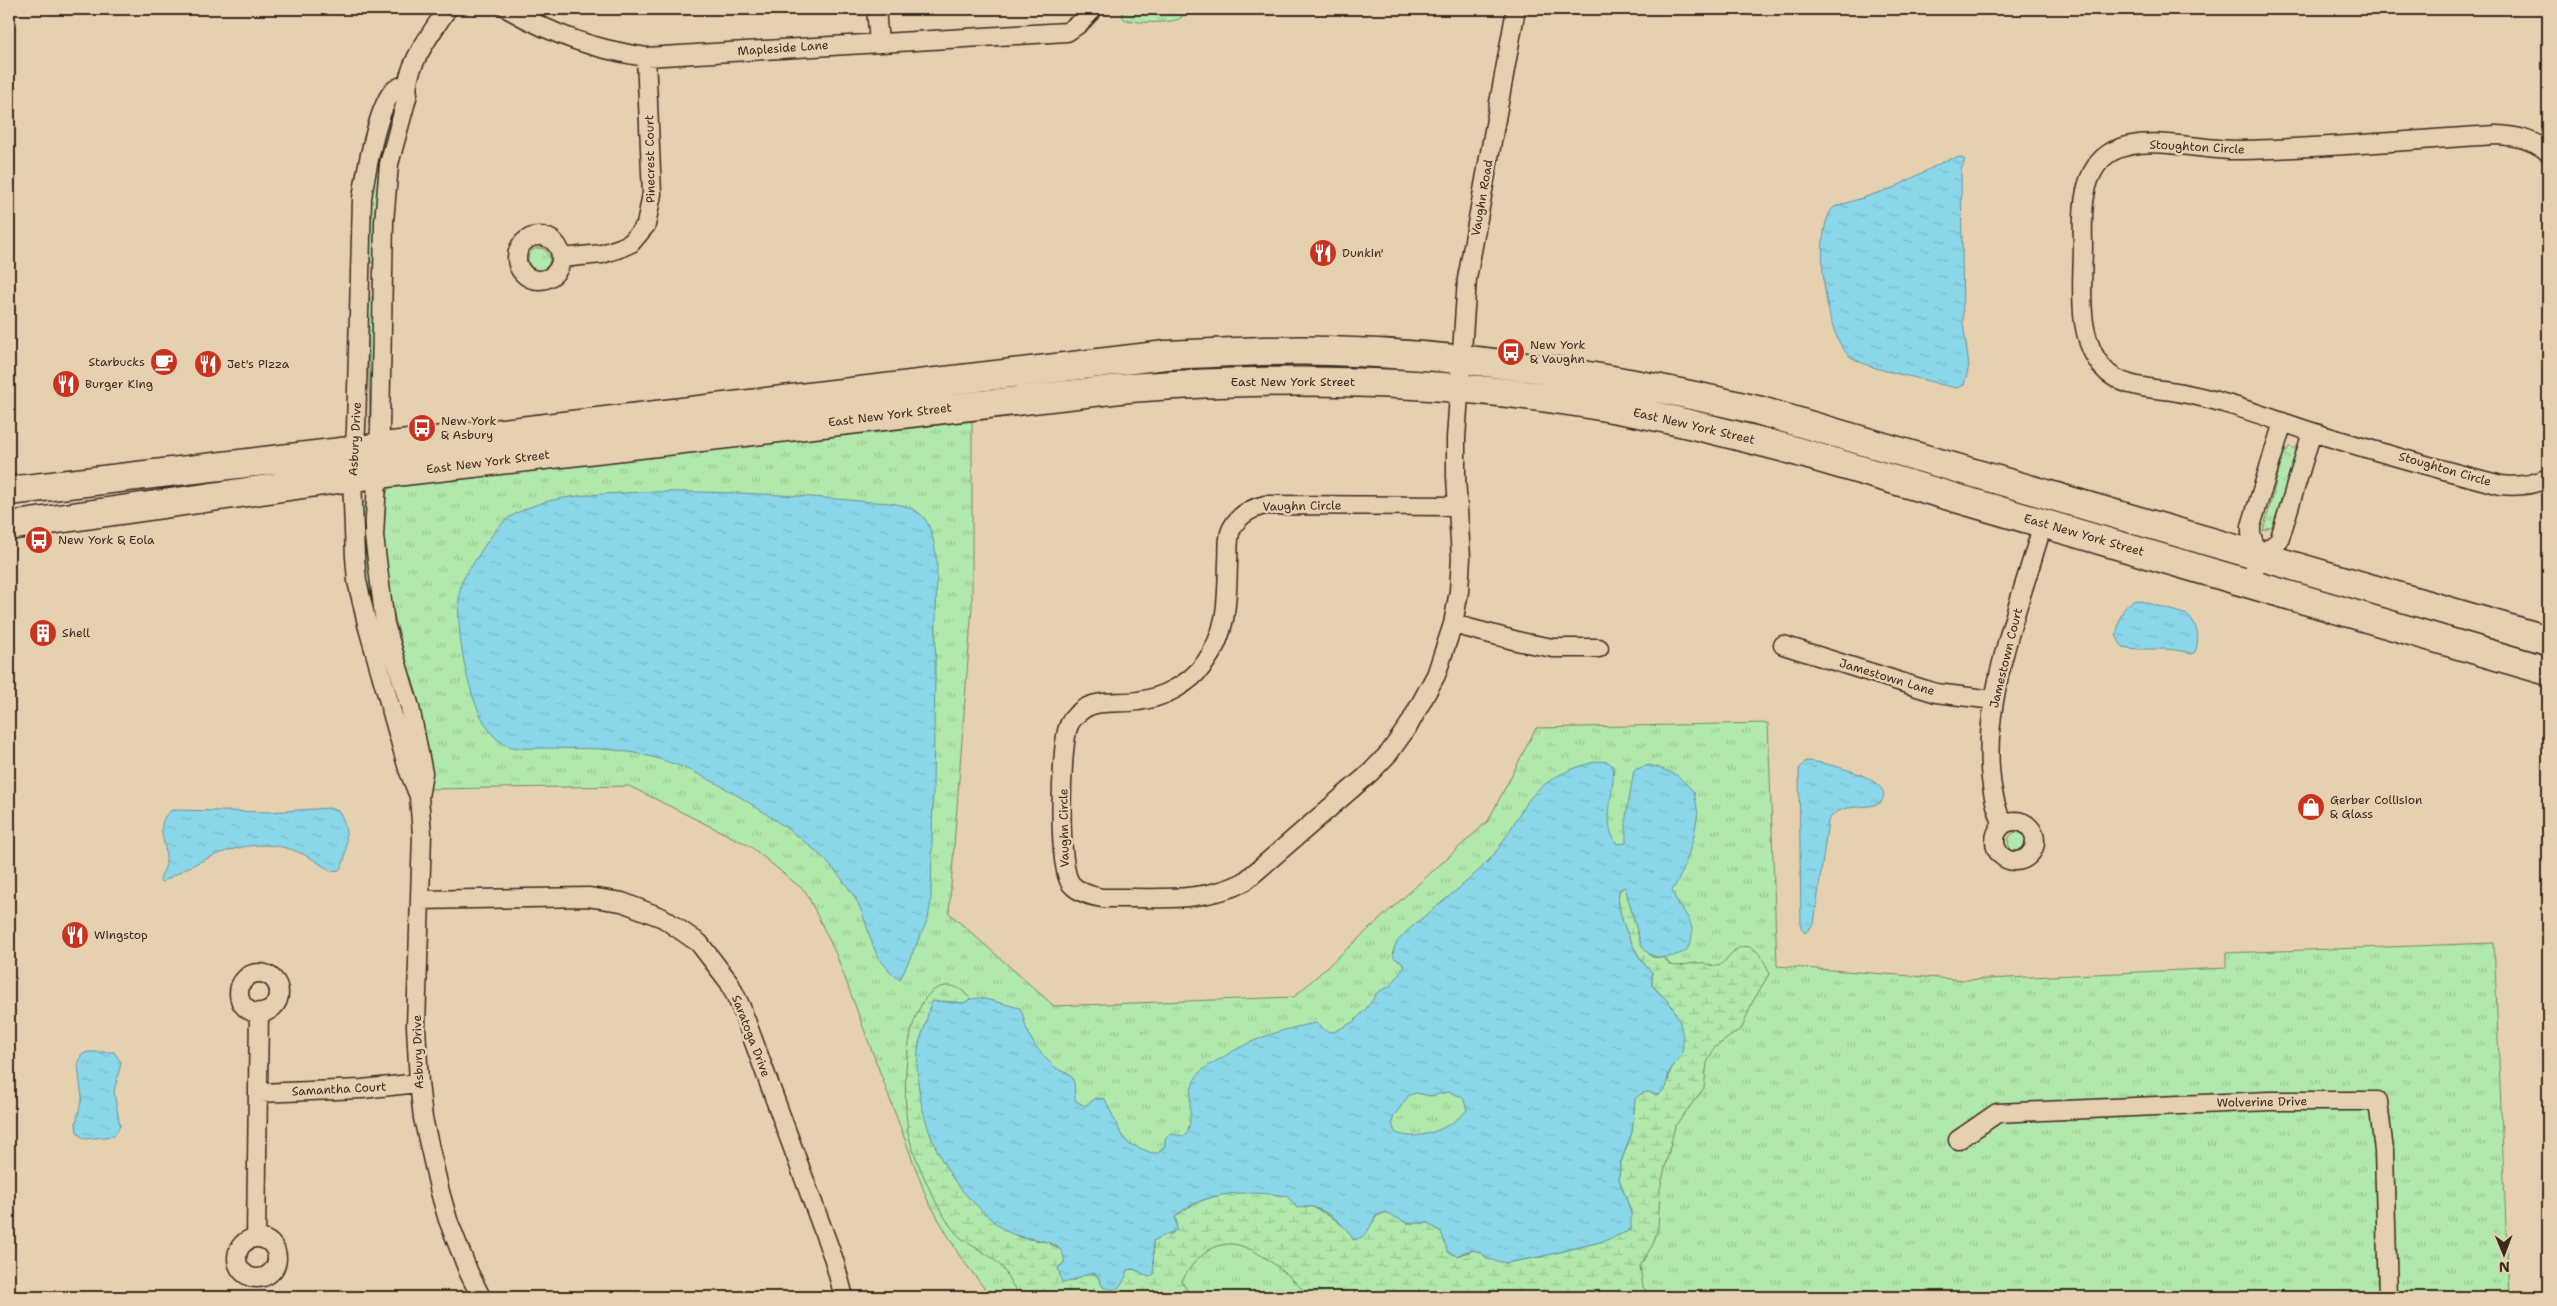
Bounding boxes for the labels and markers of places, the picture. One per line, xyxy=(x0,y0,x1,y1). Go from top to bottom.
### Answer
restaurant icon: Dunkin' xyxy=(1308,238,1338,268)
place label: Dunkin' xyxy=(1342,245,1384,261)
bus stop icon: New York & Vaughn xyxy=(1496,337,1526,367)
place label: New York & Vaughn xyxy=(1530,337,1586,367)
cafe icon: Starbucks xyxy=(149,347,179,377)
restaurant icon: Jet's Pizza xyxy=(193,349,223,379)
place label: Starbucks xyxy=(88,354,145,370)
place label: Jet's Pizza xyxy=(227,356,290,372)
restaurant icon: Burger King xyxy=(51,369,81,399)
place label: Burger King xyxy=(85,376,153,392)
bus stop icon: New York & Asbury xyxy=(407,413,437,443)
place label: New York & Asbury xyxy=(441,413,497,443)
bus stop icon: New York & Eola xyxy=(24,525,54,555)
place label: New York & Eola xyxy=(58,532,155,548)
building icon: Shell xyxy=(28,618,58,648)
place label: Shell xyxy=(62,625,90,641)
shop icon: Gerber Collision & Glass xyxy=(2296,792,2326,822)
place label: Gerber Collision & Glass xyxy=(2330,792,2422,822)
restaurant icon: Wingstop xyxy=(60,920,90,950)
place label: Wingstop xyxy=(94,927,148,943)

